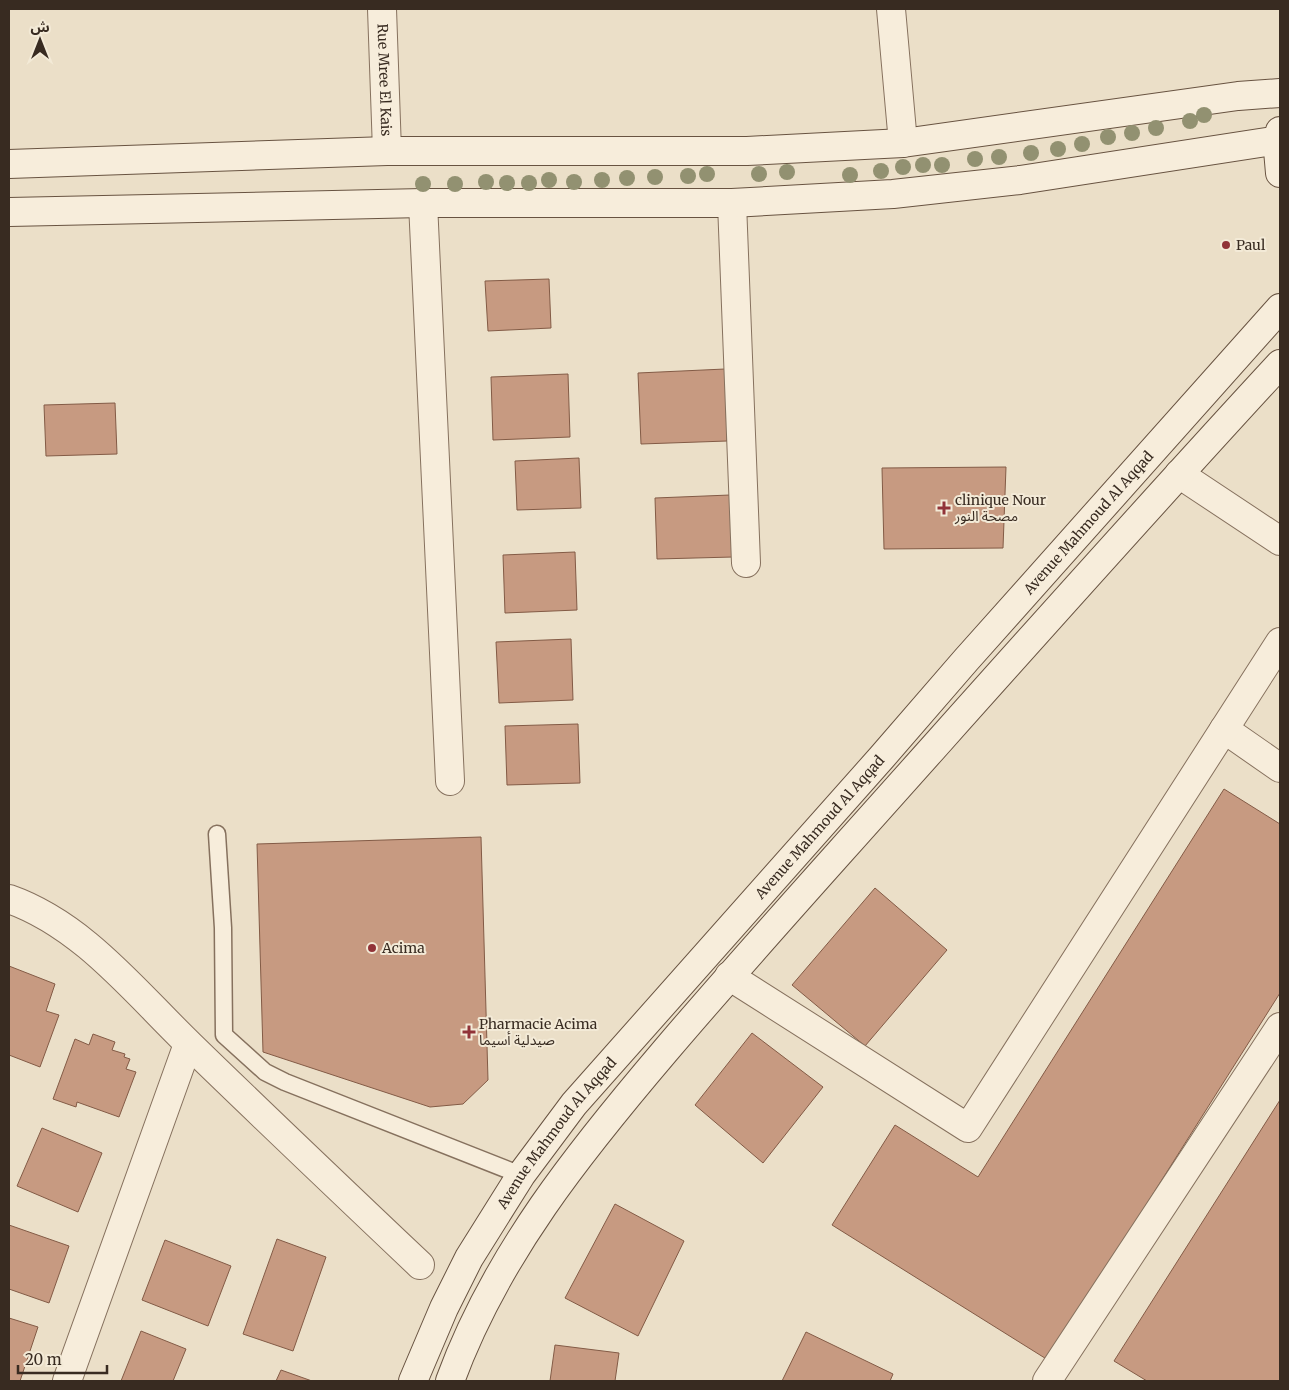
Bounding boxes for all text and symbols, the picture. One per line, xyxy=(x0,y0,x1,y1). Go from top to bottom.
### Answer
north arrow xyxy=(15,15,65,65)
text: ش xyxy=(30,18,50,36)
street label: Rue Mree El Kais xyxy=(374,23,395,137)
place label: Paul xyxy=(1236,236,1266,254)
marker: Paul xyxy=(1220,239,1232,251)
street label: Avenue Mahmoud Al Aqqad xyxy=(1019,447,1157,599)
place label: clinique Nour مصحة النور xyxy=(954,491,1046,525)
marker: clinique Nour مصحة النور xyxy=(937,501,951,515)
street label: Avenue Mahmoud Al Aqqad xyxy=(751,751,889,903)
place label: Acima xyxy=(381,939,425,957)
marker: Acima xyxy=(366,942,378,954)
place label: Pharmacie Acima صيدلية أسيما xyxy=(479,1015,598,1049)
marker: Pharmacie Acima صيدلية أسيما xyxy=(463,1026,475,1038)
street label: Avenue Mahmoud Al Aqqad xyxy=(493,1053,620,1213)
scale bar xyxy=(18,1342,106,1374)
text: 20 m xyxy=(25,1350,62,1369)

